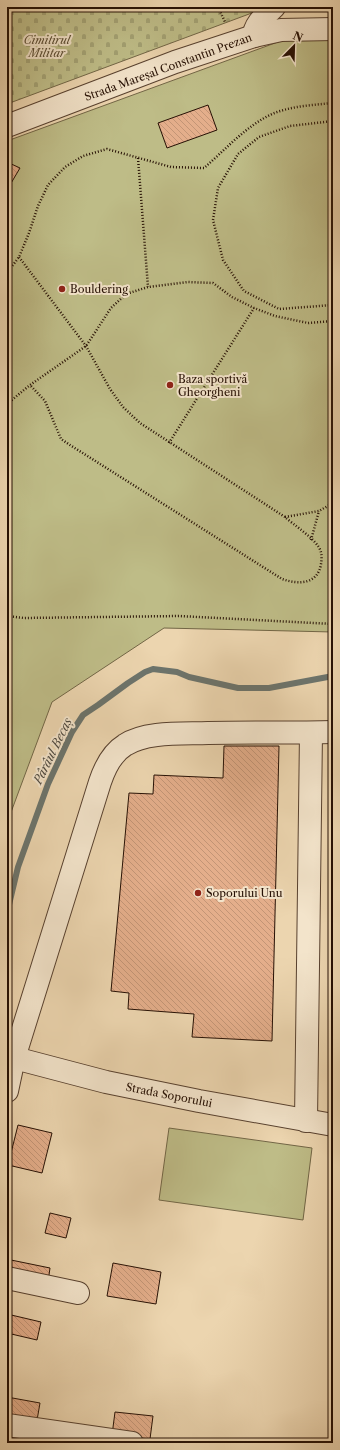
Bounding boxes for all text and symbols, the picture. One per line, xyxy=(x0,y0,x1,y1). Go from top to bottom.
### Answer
north arrow xyxy=(274,26,314,66)
text: N xyxy=(291,28,305,45)
street label: Strada Mareșal Constantin Prezan xyxy=(82,30,254,104)
park label: Cimitirul Militar xyxy=(24,33,72,60)
place label: Bouldering xyxy=(70,282,128,296)
marker: Bouldering xyxy=(57,284,67,294)
place label: Baza sportivă Gheorgheni xyxy=(178,372,247,399)
marker: Baza sportivă Gheorgheni xyxy=(165,380,175,390)
water label: Pârâul Becaș xyxy=(30,715,76,788)
place label: Soporului Unu xyxy=(206,886,283,900)
marker: Soporului Unu xyxy=(193,888,203,898)
street label: Strada Soporului xyxy=(125,1080,214,1110)

